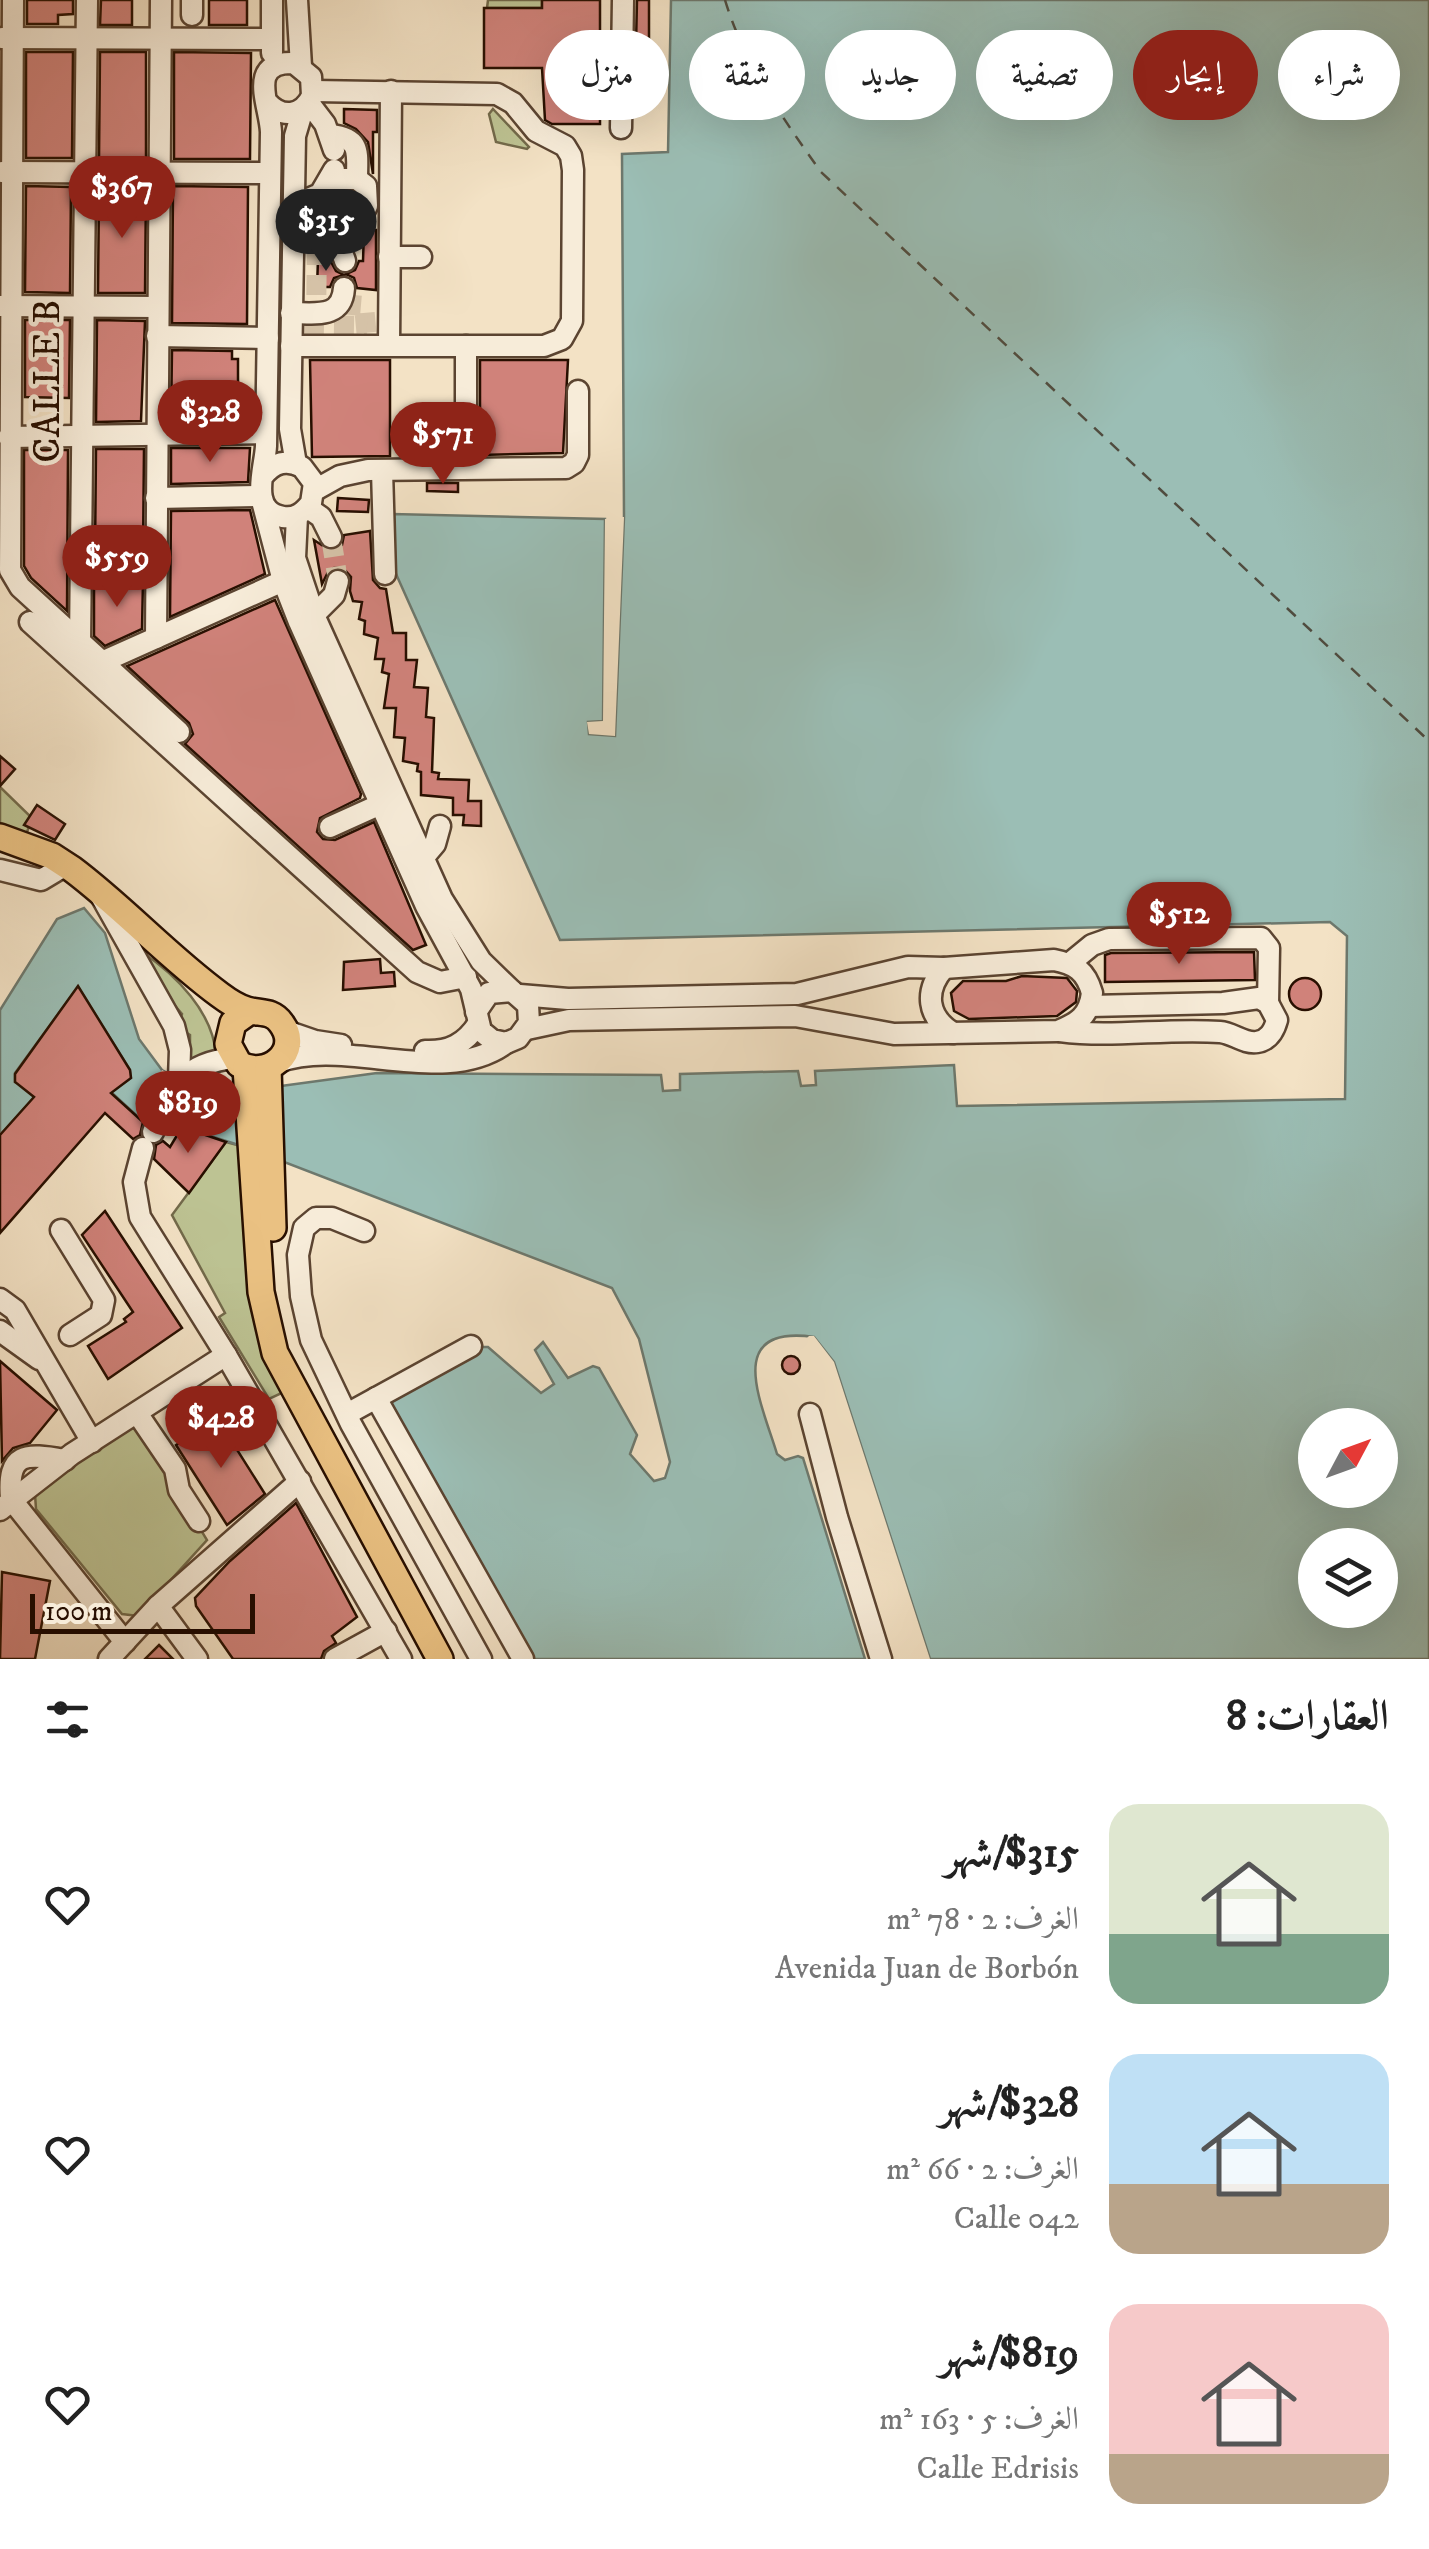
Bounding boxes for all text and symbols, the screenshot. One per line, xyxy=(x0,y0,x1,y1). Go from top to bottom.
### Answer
chip: منزل xyxy=(545,30,669,120)
chip: شقة xyxy=(689,30,805,120)
chip: جديد xyxy=(825,30,956,120)
chip: تصفية xyxy=(976,30,1113,120)
chip: إيجار xyxy=(1133,30,1258,120)
chip: شراء xyxy=(1278,30,1400,120)
pin: $367 xyxy=(63,156,181,241)
text: $367 xyxy=(91,168,153,208)
pin: $315 xyxy=(267,189,385,274)
text: $315 xyxy=(298,201,354,241)
street label: CALLE B xyxy=(24,299,72,463)
pin: $328 xyxy=(151,380,269,465)
text: $328 xyxy=(179,392,241,432)
pin: $571 xyxy=(384,402,502,487)
text: $571 xyxy=(412,414,474,454)
pin: $559 xyxy=(58,525,176,610)
text: $559 xyxy=(84,537,150,577)
pin: $512 xyxy=(1120,882,1238,967)
text: $512 xyxy=(1149,894,1209,934)
pin: $819 xyxy=(129,1071,247,1156)
text: $819 xyxy=(157,1083,219,1123)
pin: $428 xyxy=(162,1386,280,1471)
text: $428 xyxy=(187,1398,255,1438)
north arrow xyxy=(1298,1408,1398,1508)
map controls xyxy=(1298,1408,1398,1628)
button: layers xyxy=(1298,1528,1398,1628)
scale bar xyxy=(30,1589,255,1634)
text: 100 m xyxy=(45,1594,112,1629)
text: العقارات: 8 xyxy=(1226,1691,1389,1743)
icon: filters xyxy=(40,1692,95,1747)
text: $315/شهر xyxy=(945,1828,1079,1880)
icon: home xyxy=(1189,1844,1309,1964)
icon: heart xyxy=(40,1877,95,1932)
text: الغرف: 2 · 78 m² xyxy=(887,1900,1079,1940)
text: Avenida Juan de Borbón xyxy=(775,1949,1079,1989)
text: $328/شهر xyxy=(939,2078,1079,2130)
icon: home xyxy=(1189,2094,1309,2214)
icon: heart xyxy=(40,2127,95,2182)
text: الغرف: 2 · 66 m² xyxy=(886,2150,1079,2190)
text: Calle 042 xyxy=(954,2199,1079,2239)
text: $819/شهر xyxy=(939,2328,1079,2380)
icon: home xyxy=(1189,2344,1309,2464)
icon: heart xyxy=(40,2377,95,2432)
text: الغرف: 5 · 163 m² xyxy=(879,2400,1079,2440)
text: Calle Edrisis xyxy=(917,2449,1079,2489)

